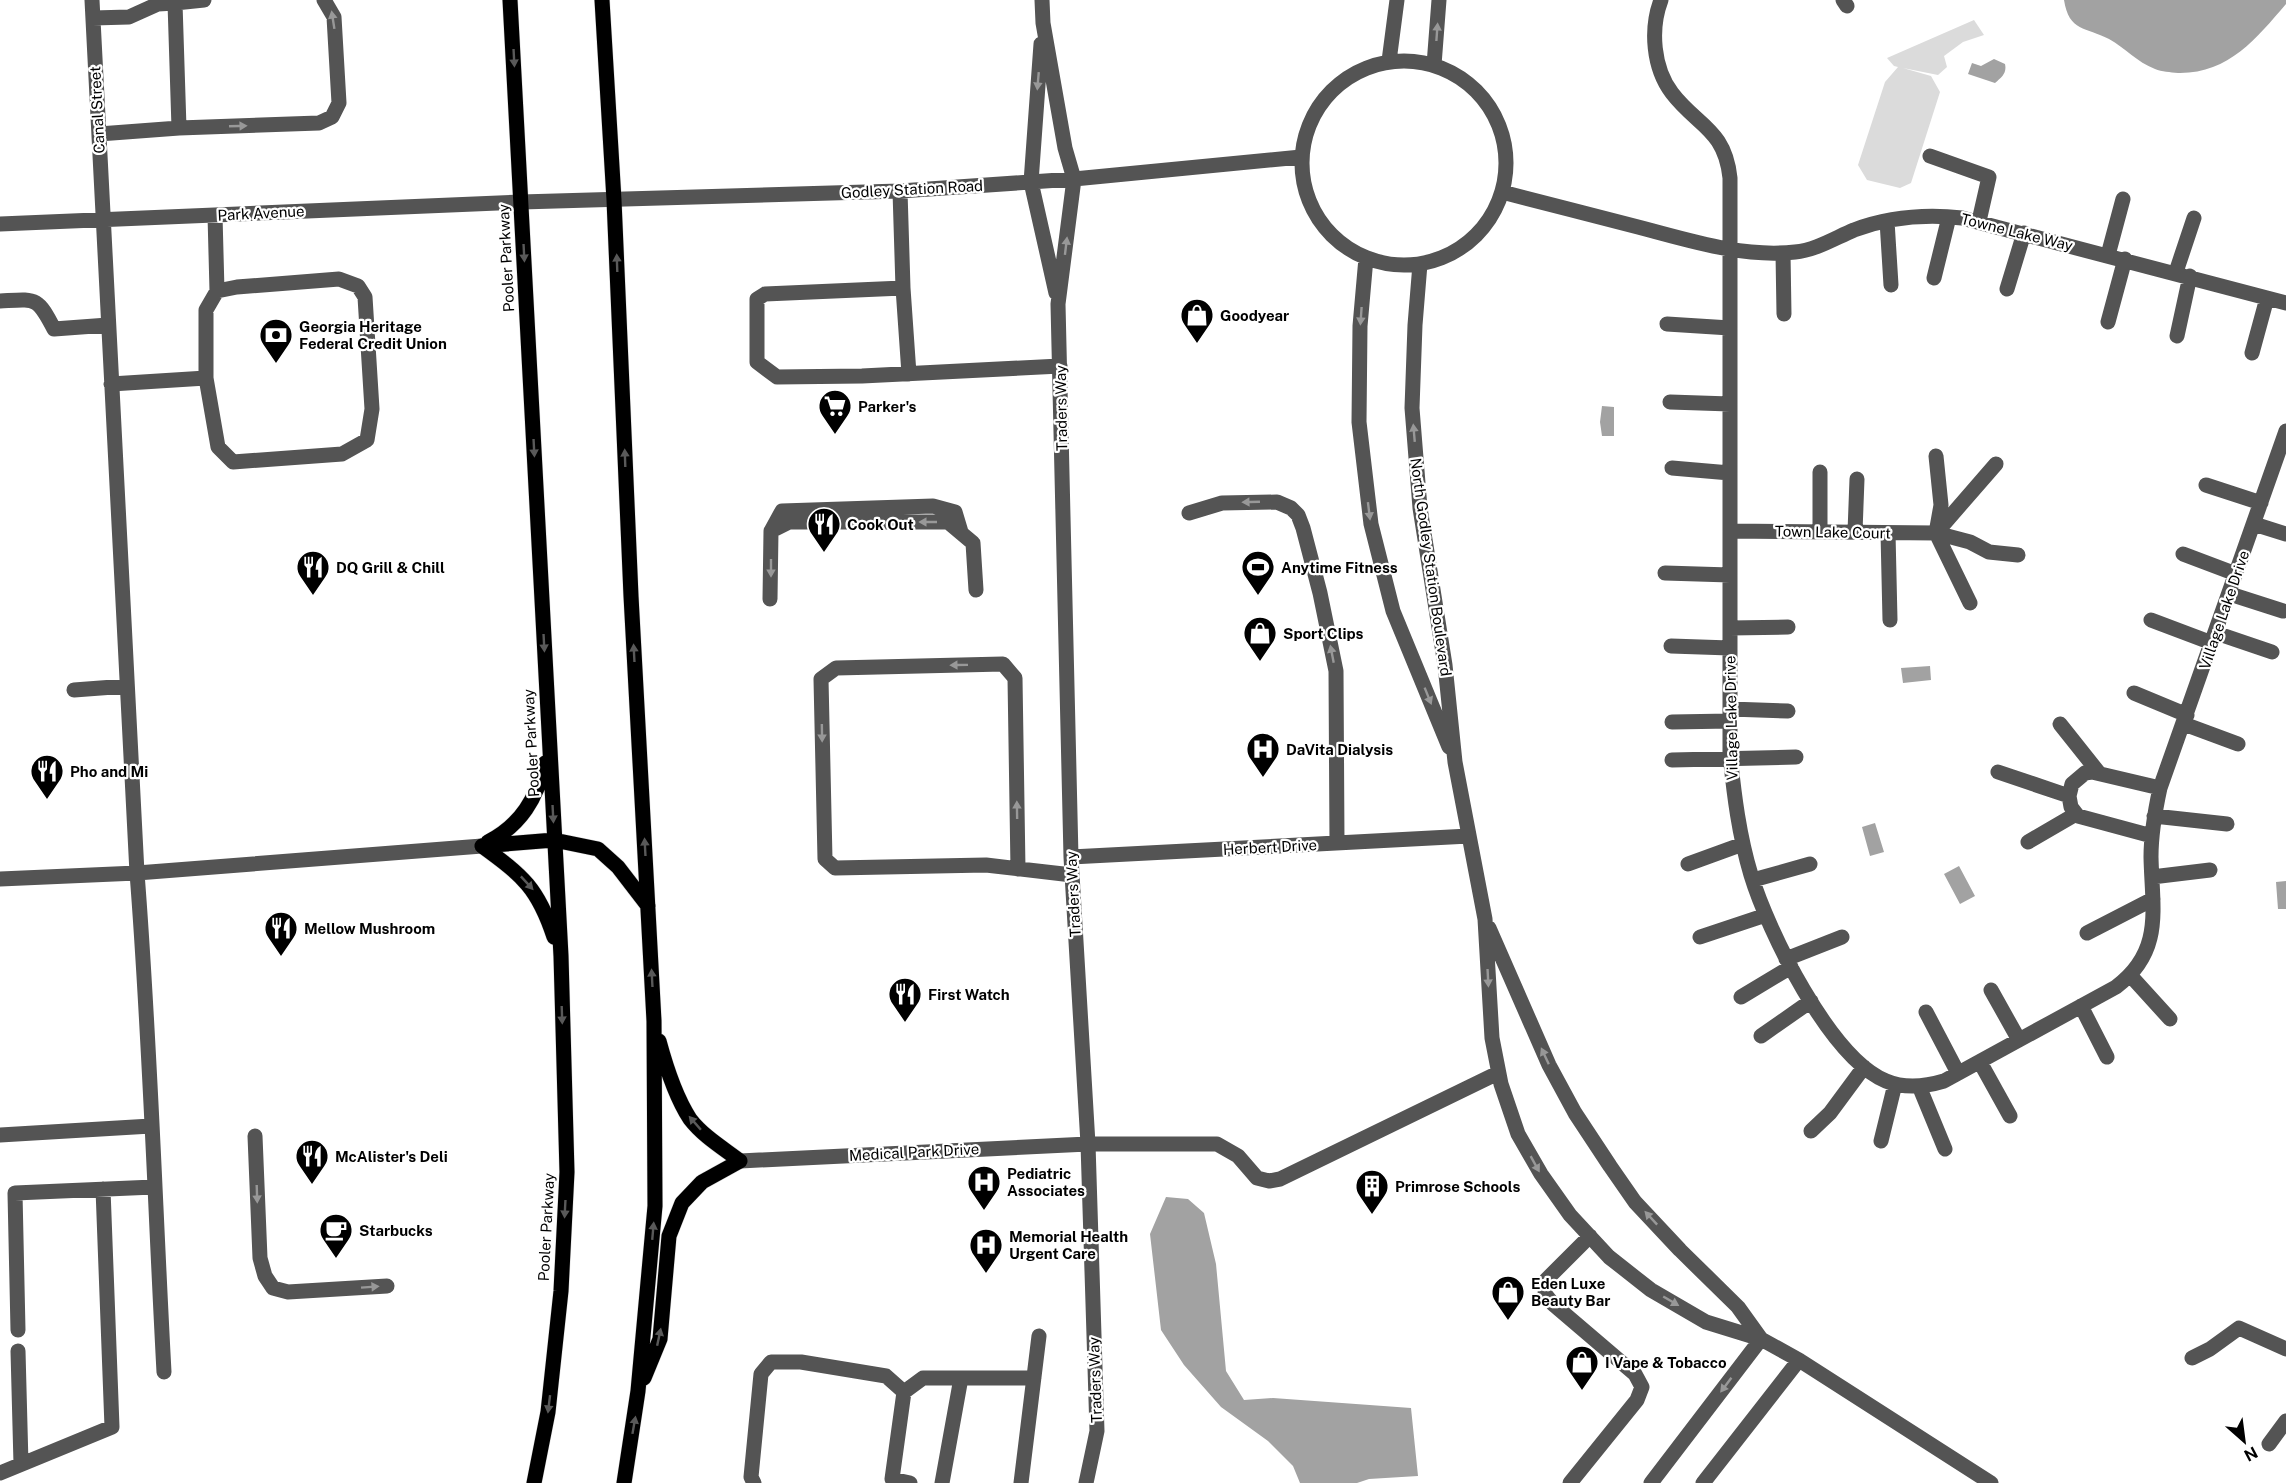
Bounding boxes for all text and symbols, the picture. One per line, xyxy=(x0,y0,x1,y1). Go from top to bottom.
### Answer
one-way arrow xyxy=(328,11,337,30)
one-way arrow xyxy=(1432,23,1441,42)
one-way arrow xyxy=(509,49,518,68)
street label: Canal Street xyxy=(86,66,108,154)
one-way arrow xyxy=(1033,72,1043,91)
one-way arrow xyxy=(228,121,247,131)
street label: Godley Station Road xyxy=(841,177,983,201)
street label: Park Avenue xyxy=(217,202,305,224)
street label: Pooler Parkway xyxy=(495,203,517,313)
street label: Towne Lake Way xyxy=(1959,210,2075,254)
one-way arrow xyxy=(1061,236,1070,255)
one-way arrow xyxy=(520,244,529,263)
one-way arrow xyxy=(612,254,621,273)
shop icon: Goodyear xyxy=(1179,297,1215,344)
place label: Goodyear xyxy=(1220,307,1289,324)
one-way arrow xyxy=(1356,307,1366,326)
bank icon: Georgia Heritage Federal Credit Union xyxy=(258,317,294,364)
place label: Georgia Heritage Federal Credit Union xyxy=(299,318,447,352)
street label: Traders Way xyxy=(1052,365,1070,451)
supermarket icon: Parker's xyxy=(817,388,853,435)
place label: Parker's xyxy=(858,398,916,415)
one-way arrow xyxy=(1409,424,1419,443)
one-way arrow xyxy=(530,438,539,457)
one-way arrow xyxy=(621,448,630,467)
street label: North Godley Station Boulevard xyxy=(1407,457,1455,677)
one-way arrow xyxy=(1241,498,1260,507)
one-way arrow xyxy=(1364,501,1374,520)
restaurant icon: Cook Out xyxy=(806,506,842,553)
place label: Cook Out xyxy=(847,516,914,533)
one-way arrow xyxy=(918,517,937,527)
street label: Town Lake Court xyxy=(1775,522,1891,542)
street label: Village Lake Drive xyxy=(2196,548,2252,672)
restaurant icon: DQ Grill & Chill xyxy=(295,549,331,596)
sports icon: Anytime Fitness xyxy=(1240,549,1276,596)
one-way arrow xyxy=(766,558,776,577)
place label: DQ Grill & Chill xyxy=(336,559,445,576)
place label: Anytime Fitness xyxy=(1281,559,1398,576)
shop icon: Sport Clips xyxy=(1242,615,1278,662)
place label: Sport Clips xyxy=(1283,625,1364,642)
one-way arrow xyxy=(540,633,549,652)
one-way arrow xyxy=(630,643,639,662)
one-way arrow xyxy=(1327,645,1336,664)
street label: Village Lake Drive xyxy=(1721,655,1741,781)
one-way arrow xyxy=(950,660,969,670)
one-way arrow xyxy=(1424,687,1433,705)
street label: Pooler Parkway xyxy=(520,688,542,798)
one-way arrow xyxy=(818,723,827,742)
hospital icon: DaVita Dialysis xyxy=(1245,731,1281,778)
place label: DaVita Dialysis xyxy=(1286,741,1393,758)
restaurant icon: Pho and Mi xyxy=(29,753,65,800)
place label: Pho and Mi xyxy=(70,763,148,780)
one-way arrow xyxy=(1012,801,1022,820)
one-way arrow xyxy=(549,804,558,823)
street label: Herbert Drive xyxy=(1223,836,1317,858)
one-way arrow xyxy=(640,838,650,857)
street label: Traders Way xyxy=(1062,851,1084,937)
one-way arrow xyxy=(520,875,533,890)
restaurant icon: Mellow Mushroom xyxy=(263,910,299,957)
place label: Mellow Mushroom xyxy=(304,920,435,937)
one-way arrow xyxy=(1484,968,1493,987)
one-way arrow xyxy=(648,969,657,988)
restaurant icon: First Watch xyxy=(887,976,923,1023)
place label: First Watch xyxy=(928,986,1010,1003)
one-way arrow xyxy=(557,1005,567,1024)
one-way arrow xyxy=(1540,1047,1549,1064)
one-way arrow xyxy=(689,1115,702,1131)
restaurant icon: McAlister's Deli xyxy=(294,1138,330,1185)
street label: Medical Park Drive xyxy=(848,1140,980,1164)
place label: McAlister's Deli xyxy=(335,1148,448,1165)
one-way arrow xyxy=(1530,1156,1540,1173)
hospital icon: Pediatric Associates xyxy=(966,1164,1002,1211)
place label: Pediatric Associates xyxy=(1007,1165,1085,1199)
building icon: Primrose Schools xyxy=(1354,1168,1390,1215)
street label: Pooler Parkway xyxy=(535,1172,557,1282)
place label: Primrose Schools xyxy=(1395,1178,1521,1195)
one-way arrow xyxy=(253,1184,262,1203)
one-way arrow xyxy=(560,1200,569,1219)
one-way arrow xyxy=(1644,1211,1658,1226)
cafe icon: Starbucks xyxy=(318,1212,354,1259)
place label: Starbucks xyxy=(359,1222,433,1239)
one-way arrow xyxy=(648,1222,658,1241)
hospital icon: Memorial Health Urgent Care xyxy=(968,1227,1004,1274)
place label: Memorial Health Urgent Care xyxy=(1009,1228,1128,1262)
shop icon: Eden Luxe Beauty Bar xyxy=(1490,1274,1526,1321)
place label: Eden Luxe Beauty Bar xyxy=(1531,1275,1610,1309)
one-way arrow xyxy=(360,1283,379,1292)
one-way arrow xyxy=(1663,1296,1680,1306)
one-way arrow xyxy=(655,1327,664,1346)
street label: Traders Way xyxy=(1085,1337,1105,1423)
shop icon: I Vape & Tobacco xyxy=(1564,1344,1600,1391)
place label: I Vape & Tobacco xyxy=(1605,1354,1727,1371)
one-way arrow xyxy=(1719,1377,1732,1393)
one-way arrow xyxy=(544,1394,553,1413)
north arrow xyxy=(2214,1411,2274,1471)
one-way arrow xyxy=(630,1416,639,1435)
text: N xyxy=(2241,1442,2261,1465)

